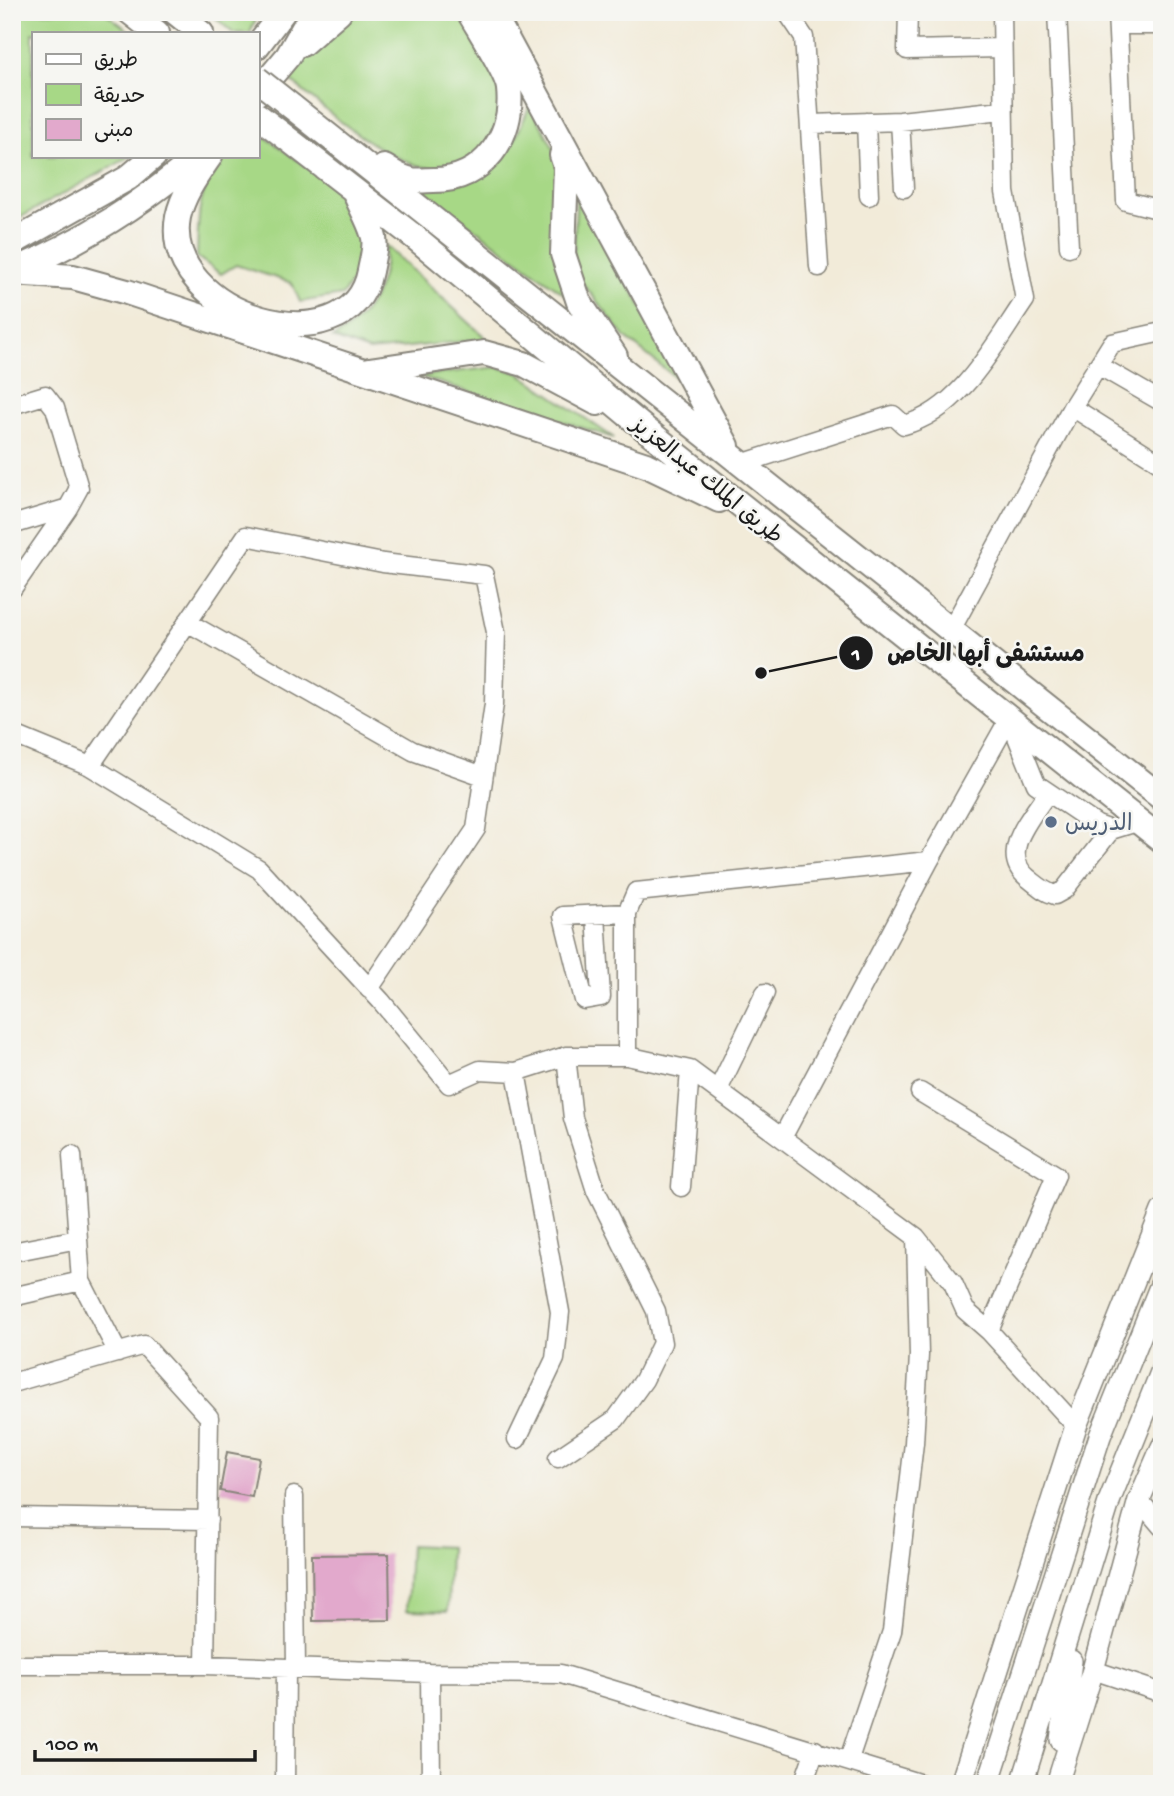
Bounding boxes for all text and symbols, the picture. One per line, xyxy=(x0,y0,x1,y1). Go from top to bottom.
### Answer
legend xyxy=(32,32,259,158)
text: طريق xyxy=(94,50,138,75)
text: حديقة xyxy=(94,86,145,111)
text: مبنى xyxy=(94,120,133,145)
street label: طريق الملك عبدالعزيز xyxy=(623,411,787,551)
callout: مستشفى أبها الخاص xyxy=(839,630,1099,675)
text: مستشفى أبها الخاص xyxy=(887,638,1085,671)
text: 1 xyxy=(851,644,860,669)
place label: الدريس xyxy=(1065,812,1132,839)
marker: الدريس xyxy=(1043,814,1059,830)
scale bar xyxy=(35,1719,256,1763)
text: 100 m xyxy=(45,1734,98,1759)

